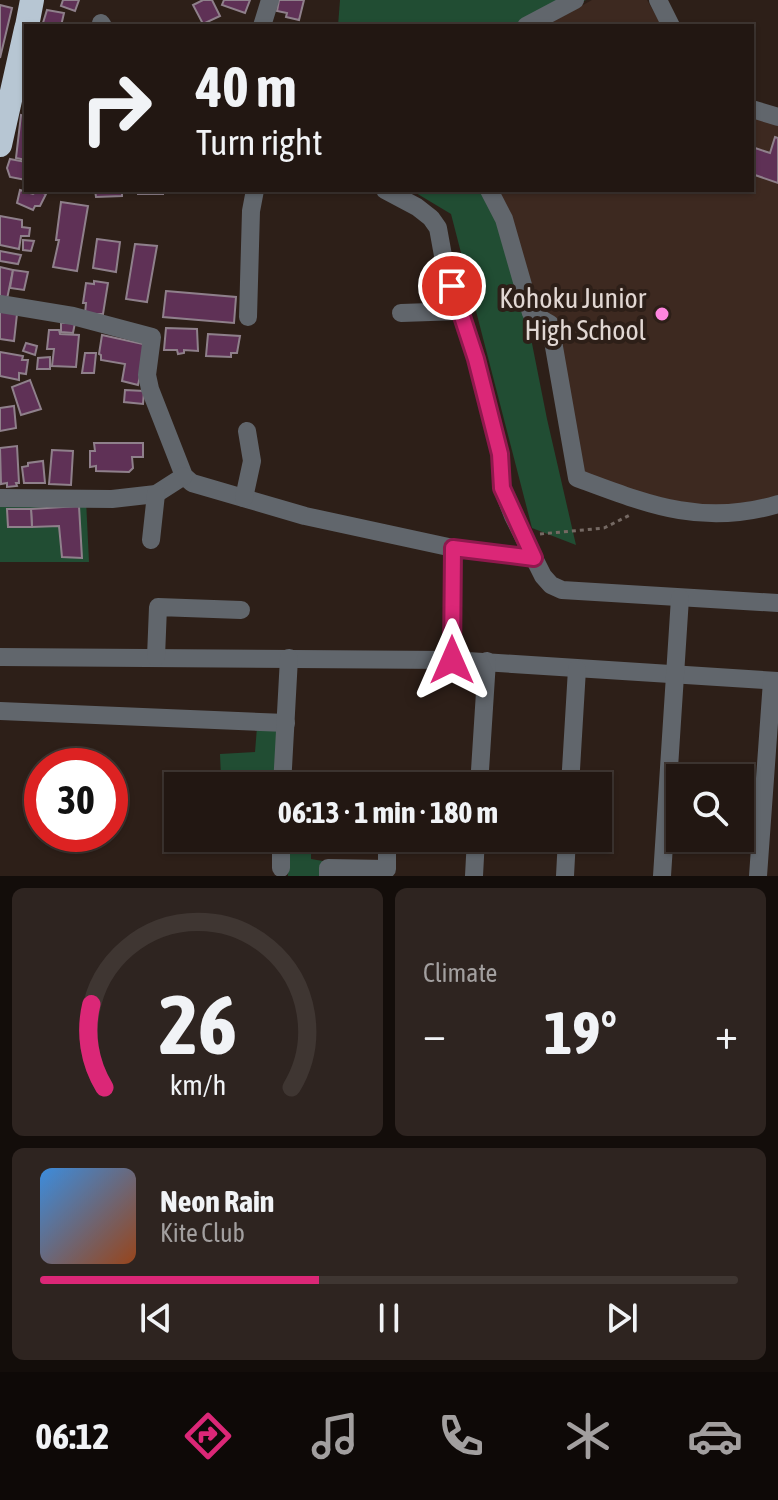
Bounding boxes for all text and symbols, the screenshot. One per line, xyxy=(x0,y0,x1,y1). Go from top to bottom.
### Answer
text: 40 m xyxy=(196,55,297,119)
icon: right xyxy=(64,56,168,160)
text: Turn right xyxy=(196,121,323,163)
pin xyxy=(418,252,486,320)
icon: arrive xyxy=(430,264,474,308)
place label: Kohoku Junior High School xyxy=(499,282,647,346)
marker: Kohoku Junior High School xyxy=(653,305,671,323)
position arrow xyxy=(410,618,494,702)
speed limit sign: 30 xyxy=(24,748,128,852)
map controls xyxy=(666,764,754,852)
button: search xyxy=(666,764,754,852)
text: 06:13 · 1 min · 180 m xyxy=(278,795,498,829)
text: Climate xyxy=(423,958,497,988)
text: 26 xyxy=(158,976,237,1072)
text: 19° xyxy=(544,998,617,1067)
text: − xyxy=(423,1008,446,1058)
text: + xyxy=(715,1008,738,1058)
text: km/h xyxy=(169,1068,226,1101)
text: Neon Rain xyxy=(160,1184,274,1218)
text: Kite Club xyxy=(160,1218,245,1248)
icon: previous xyxy=(134,1296,178,1340)
icon: pause xyxy=(367,1296,411,1340)
icon: next xyxy=(600,1296,644,1340)
icon: directions xyxy=(180,1408,236,1464)
icon: music xyxy=(307,1408,363,1464)
icon: phone xyxy=(433,1408,489,1464)
icon: climate xyxy=(560,1408,616,1464)
icon: car xyxy=(687,1408,743,1464)
text: 06:12 xyxy=(35,1415,109,1457)

